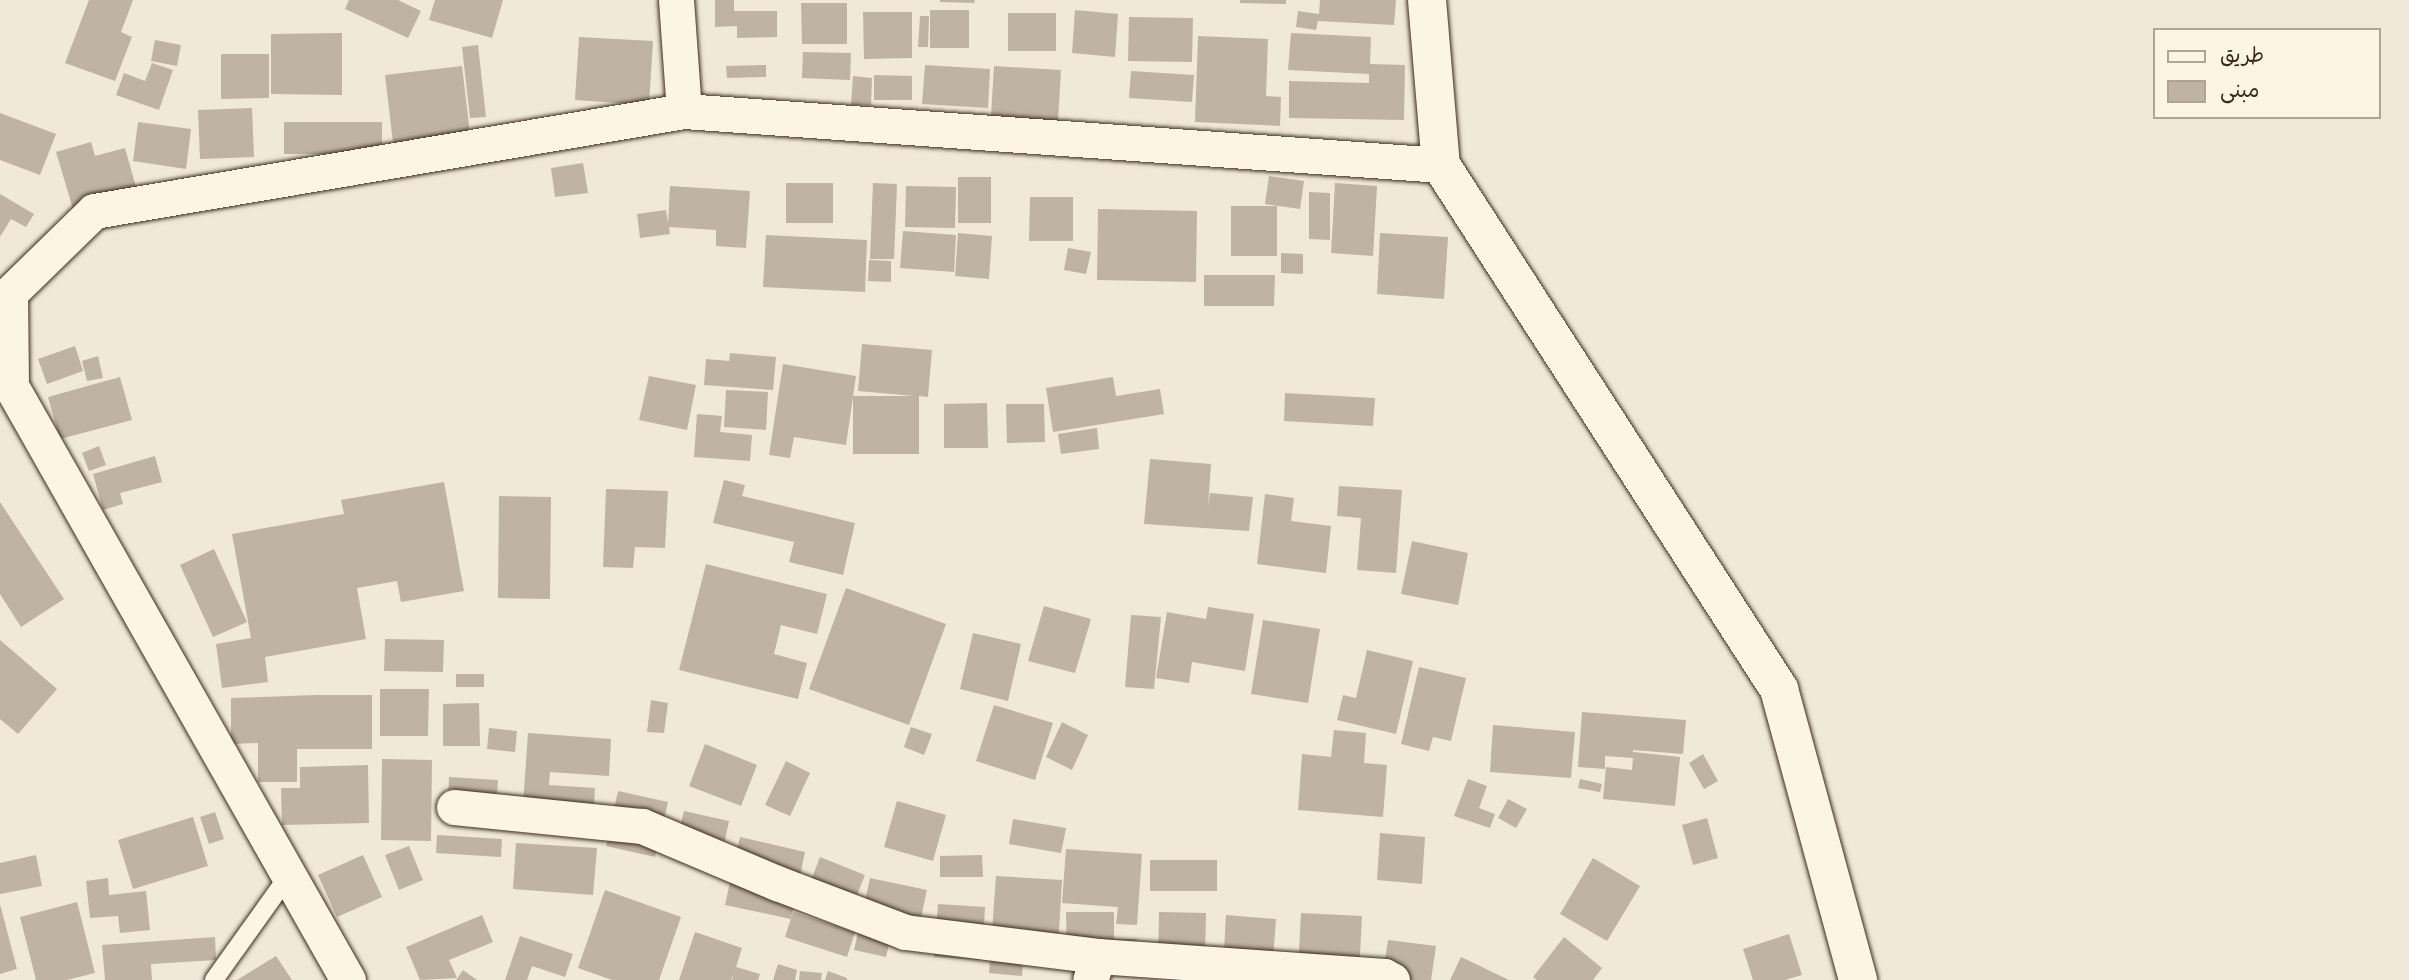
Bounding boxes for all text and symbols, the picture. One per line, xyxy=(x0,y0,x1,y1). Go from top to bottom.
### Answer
legend xyxy=(2154,28,2381,119)
text: طريق xyxy=(2220,41,2264,70)
text: مبنى xyxy=(2220,76,2259,105)

